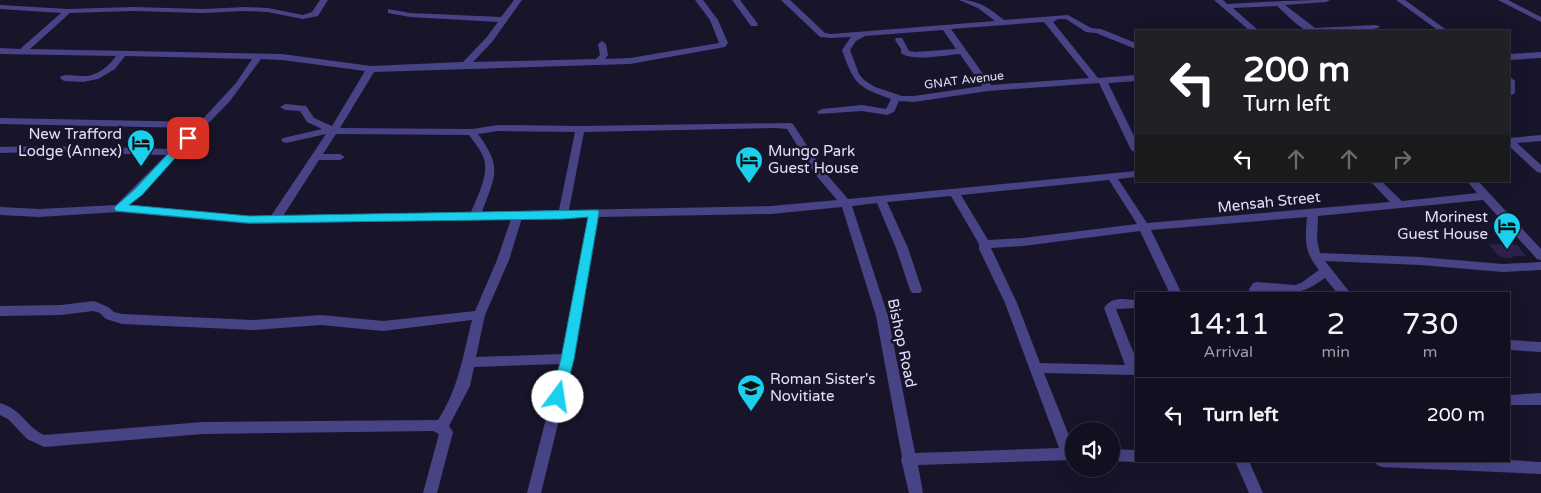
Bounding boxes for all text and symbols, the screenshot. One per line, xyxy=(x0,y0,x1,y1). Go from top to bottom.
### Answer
text: 200 m xyxy=(1243,49,1350,91)
icon: left xyxy=(1160,50,1225,115)
street label: GNAT Avenue xyxy=(923,68,1005,92)
text: Turn left xyxy=(1243,91,1331,117)
pin xyxy=(167,117,209,159)
icon: arrive xyxy=(174,124,202,152)
place label: New Trafford Lodge (Annex) xyxy=(18,125,122,160)
hotel icon: New Trafford Lodge (Annex) xyxy=(126,128,156,167)
place label: Mungo Park Guest House xyxy=(768,142,859,177)
hotel icon: Mungo Park Guest House xyxy=(734,145,764,184)
icon: left xyxy=(1229,145,1257,173)
icon: ahead xyxy=(1282,145,1310,173)
icon: ahead xyxy=(1335,145,1363,173)
icon: right xyxy=(1388,145,1416,173)
street label: Mensah Street xyxy=(1217,188,1322,216)
place label: Morinest Guest House xyxy=(1397,208,1488,243)
hotel icon: Morinest Guest House xyxy=(1492,211,1522,250)
street label: Bishop Road xyxy=(884,297,920,389)
text: 14:11 xyxy=(1187,306,1270,343)
text: 2 xyxy=(1326,306,1345,343)
text: 730 xyxy=(1402,306,1458,343)
text: Arrival xyxy=(1204,342,1253,362)
text: min xyxy=(1322,342,1350,362)
text: m xyxy=(1423,342,1437,362)
position arrow xyxy=(531,370,583,422)
place label: Roman Sister's Novitiate xyxy=(770,370,875,405)
school or university icon: Roman Sister's Novitiate xyxy=(736,373,766,412)
icon: left xyxy=(1160,401,1188,429)
text: Turn left xyxy=(1203,404,1279,426)
text: 200 m xyxy=(1427,404,1485,426)
map controls xyxy=(1065,422,1120,477)
button: sound xyxy=(1065,422,1120,477)

